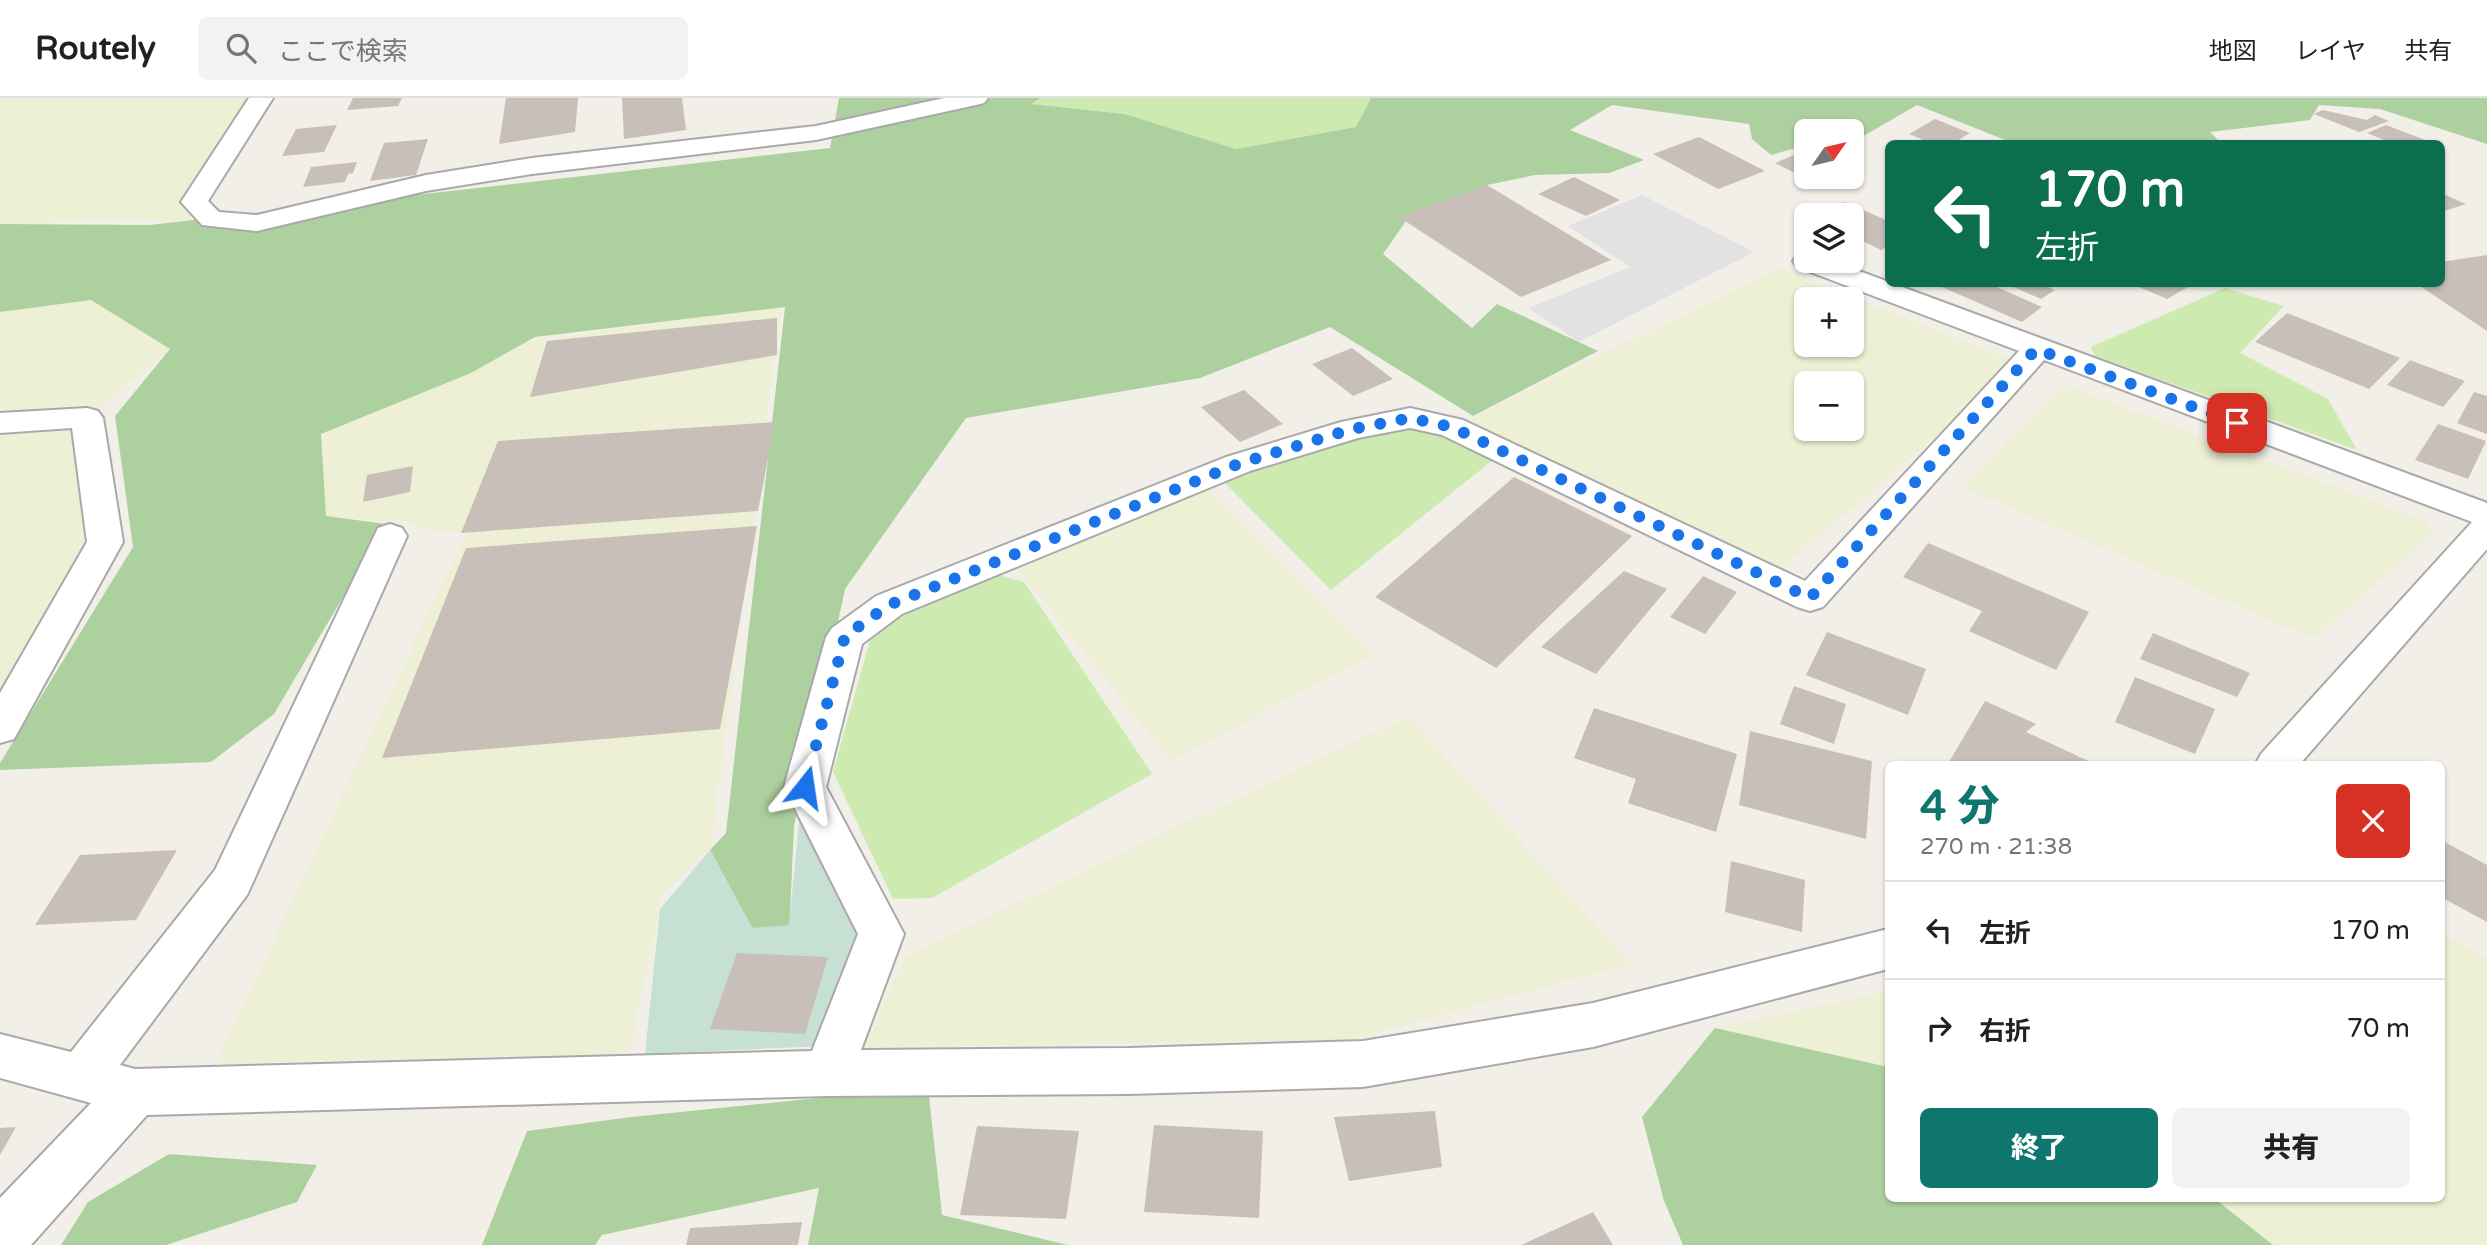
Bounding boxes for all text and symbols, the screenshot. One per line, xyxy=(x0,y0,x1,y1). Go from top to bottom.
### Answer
search box xyxy=(198,17,688,80)
text: Routely xyxy=(35,29,156,68)
icon: search xyxy=(222,29,260,67)
text: ここで検索 xyxy=(278,36,408,67)
text: 地図 xyxy=(2209,37,2257,66)
text: レイヤ xyxy=(2295,37,2366,66)
text: 共有 xyxy=(2404,37,2452,66)
north arrow xyxy=(1794,119,1864,189)
map controls xyxy=(1794,119,1864,441)
text: 170 m xyxy=(2035,161,2185,220)
icon: left xyxy=(1920,168,2011,259)
button: layers xyxy=(1794,203,1864,273)
text: 左折 xyxy=(2035,229,2099,267)
button: + xyxy=(1794,287,1864,357)
button: − xyxy=(1794,371,1864,441)
pin xyxy=(2207,393,2267,453)
icon: arrive xyxy=(2218,404,2256,442)
position arrow xyxy=(768,750,842,824)
text: 4 分 xyxy=(1920,781,1999,832)
button: close xyxy=(2336,784,2410,858)
text: 270 m · 21:38 xyxy=(1920,833,2072,861)
icon: left xyxy=(1920,911,1958,949)
text: 170 m xyxy=(2330,915,2410,946)
text: 左折 xyxy=(1979,918,2031,949)
icon: right xyxy=(1920,1009,1958,1047)
text: 70 m xyxy=(2347,1013,2410,1044)
text: 右折 xyxy=(1979,1016,2031,1047)
button: 終了 xyxy=(1920,1108,2158,1188)
button: 共有 xyxy=(2172,1108,2410,1188)

